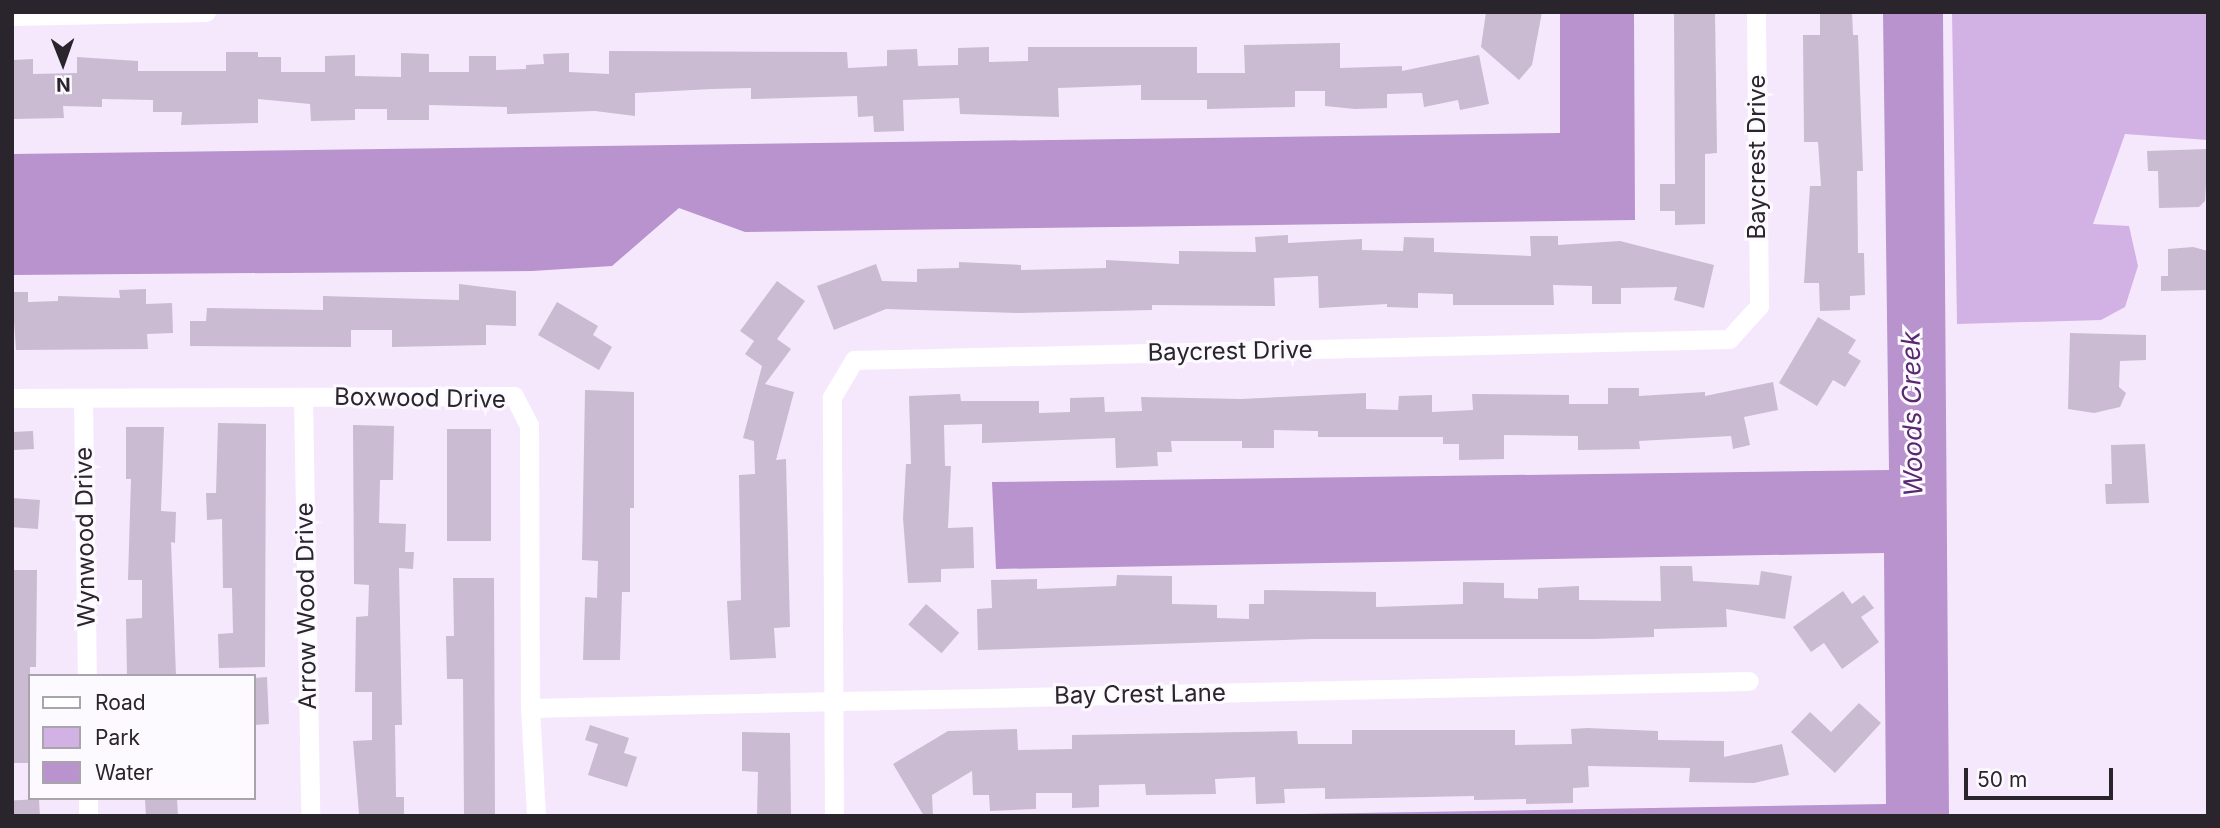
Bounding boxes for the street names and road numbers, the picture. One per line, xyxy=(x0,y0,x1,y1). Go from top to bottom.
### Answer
street label: Baycrest Drive xyxy=(1743,74,1771,240)
street label: Baycrest Drive xyxy=(1147,335,1313,367)
street label: Boxwood Drive xyxy=(334,382,506,414)
street label: Wynwood Drive xyxy=(69,447,101,627)
street label: Arrow Wood Drive xyxy=(290,502,322,710)
street label: Bay Crest Lane xyxy=(1054,678,1226,710)

